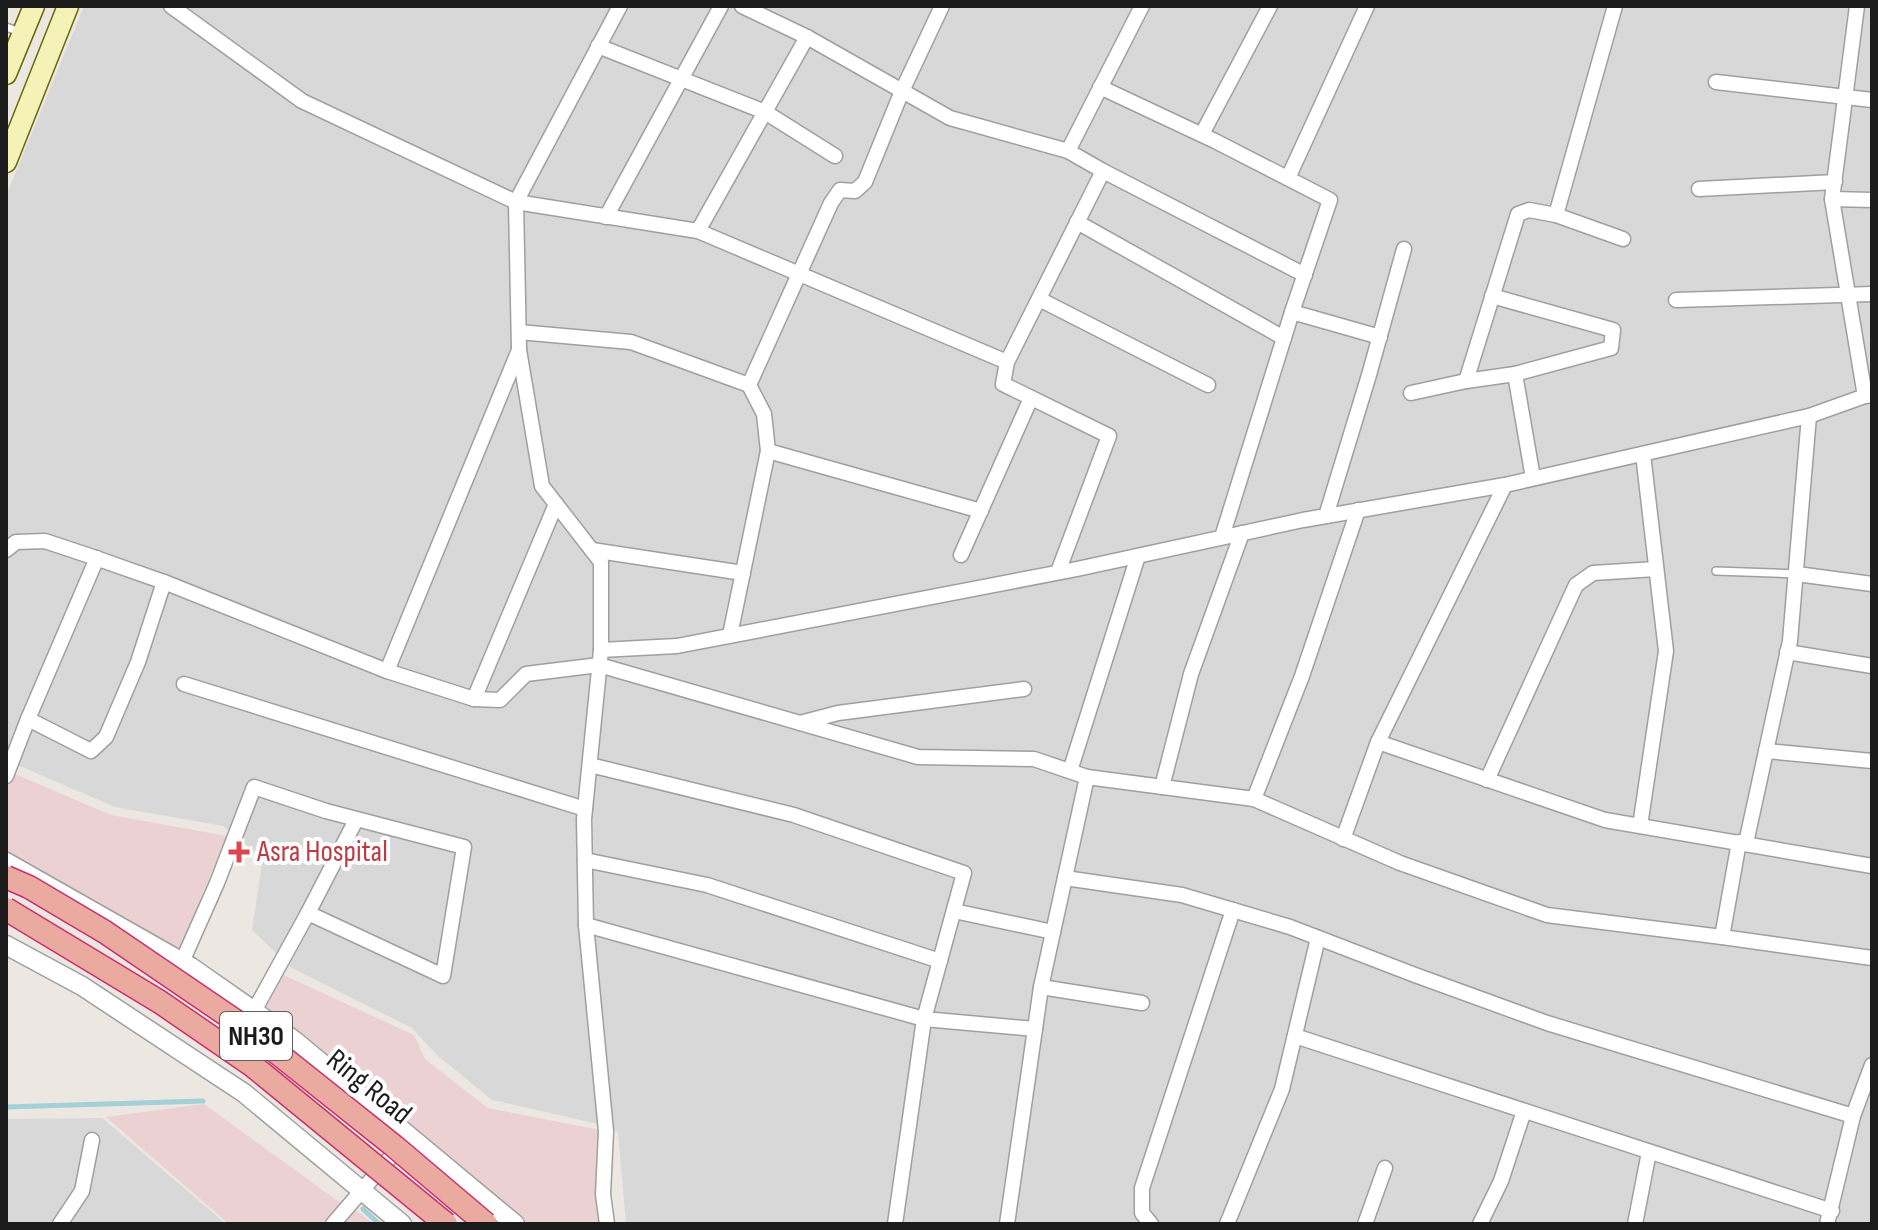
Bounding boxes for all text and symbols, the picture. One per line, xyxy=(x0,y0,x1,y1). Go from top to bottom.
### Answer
place label: Asra Hospital xyxy=(256,834,388,870)
marker: Asra Hospital xyxy=(228,841,250,863)
road number: NH30 xyxy=(220,1012,292,1060)
street label: Ring Road xyxy=(319,1042,419,1132)

